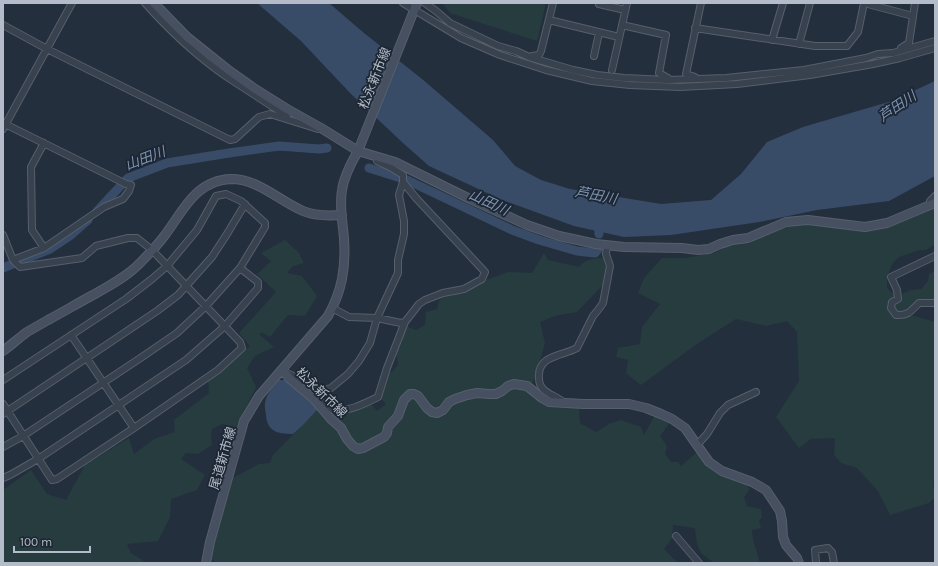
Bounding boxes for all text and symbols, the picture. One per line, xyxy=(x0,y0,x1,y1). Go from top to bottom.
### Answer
street label: 松永新市線 xyxy=(355,45,394,111)
water label: 芦田川 xyxy=(875,87,921,125)
water label: 山田川 xyxy=(123,142,170,174)
water label: 芦田川 xyxy=(574,183,620,208)
water label: 山田川 xyxy=(466,186,513,220)
street label: 松永新市線 xyxy=(293,364,350,420)
street label: 尾道新市線 xyxy=(206,425,239,491)
scale bar xyxy=(14,528,90,554)
text: 100 m xyxy=(20,535,52,549)

